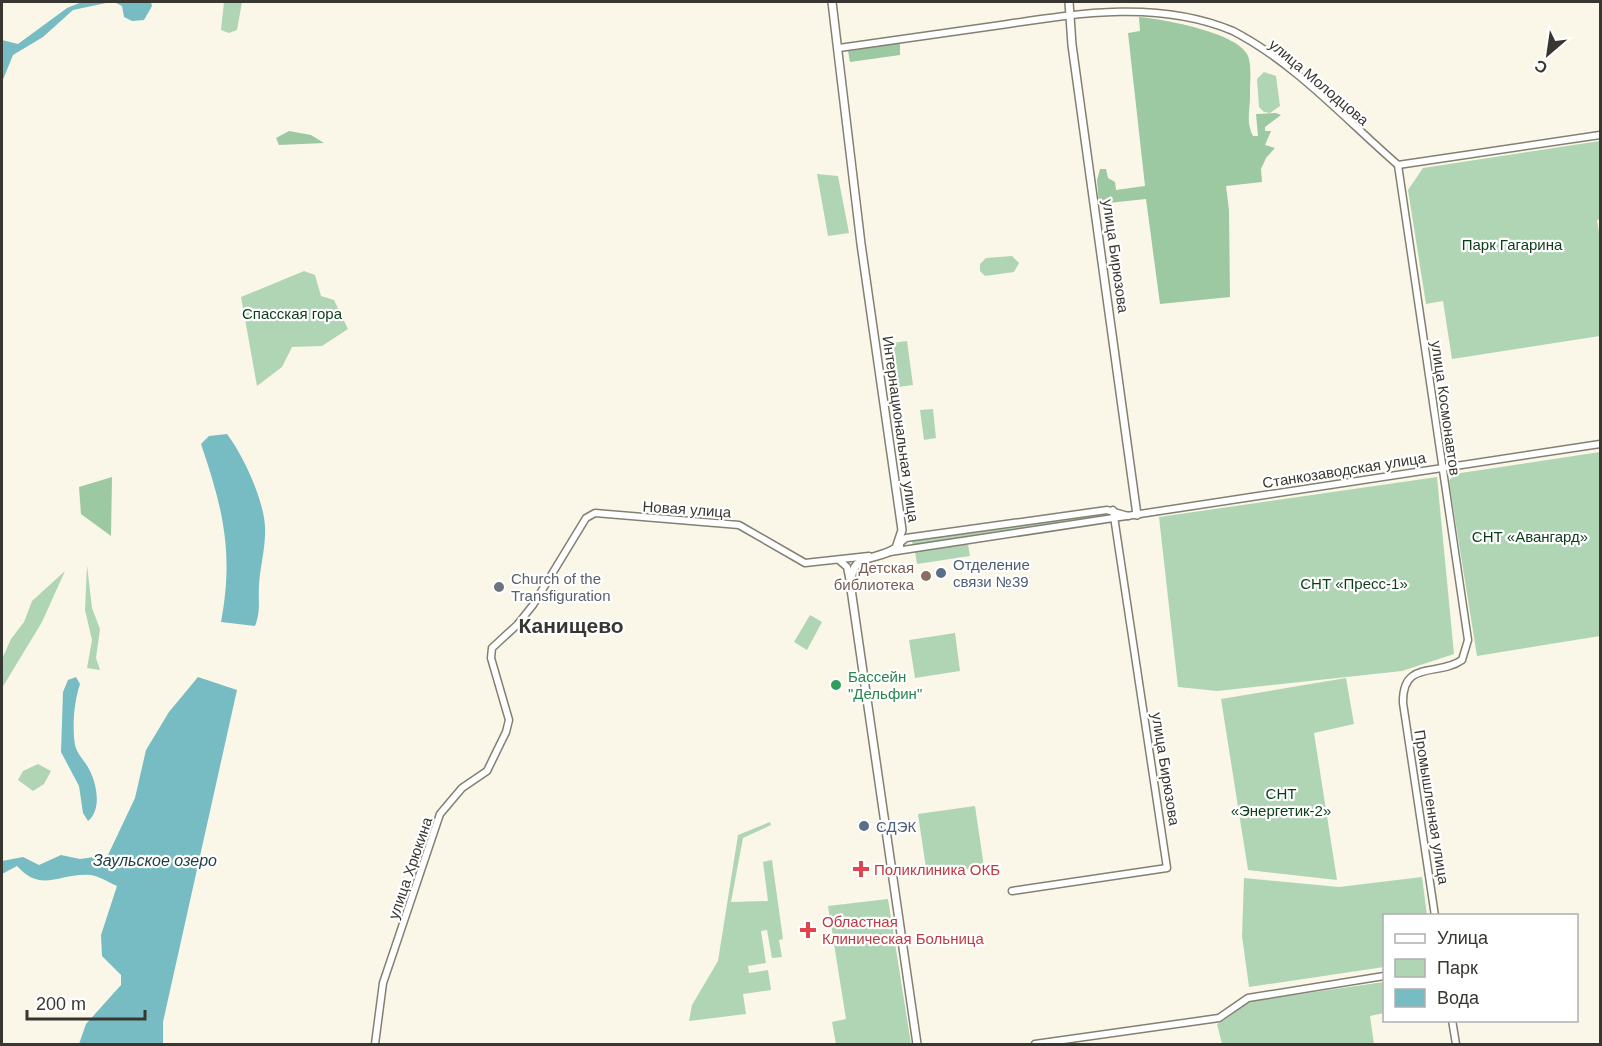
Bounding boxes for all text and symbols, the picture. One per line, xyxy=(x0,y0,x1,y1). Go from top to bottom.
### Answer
north arrow xyxy=(1518,24,1578,84)
street label: улица Молодцова xyxy=(1266,35,1373,129)
text: С xyxy=(1531,56,1550,77)
street label: улица Бирюзова xyxy=(1100,198,1132,314)
park label: Парк Гагарина xyxy=(1462,236,1563,253)
park label: Спасская гора xyxy=(242,305,343,322)
street label: Интернациональная улица xyxy=(880,335,923,524)
street label: улица Космонавтов xyxy=(1428,340,1464,477)
street label: Станкозаводская улица xyxy=(1261,449,1428,491)
street label: Новая улица xyxy=(642,497,733,521)
park label: СНТ «Авангард» xyxy=(1472,528,1588,545)
place label: Отделение связи №39 xyxy=(953,556,1030,590)
place label: Детская библиотека xyxy=(834,559,915,593)
marker: Отделение связи №39 xyxy=(934,566,948,580)
marker: Детская библиотека xyxy=(919,569,933,583)
place label: Church of the Transfiguration xyxy=(511,570,611,604)
park label: СНТ «Пресс-1» xyxy=(1300,575,1408,592)
marker: Church of the Transfiguration xyxy=(492,580,506,594)
district label: Канищево xyxy=(518,614,624,637)
place label: Бассейн "Дельфин" xyxy=(848,668,922,702)
marker: Бассейн "Дельфин" xyxy=(829,678,843,692)
street label: улица Бирюзова xyxy=(1149,711,1183,827)
street label: Промышленная улица xyxy=(1411,729,1453,886)
park label: СНТ «Энергетик-2» xyxy=(1231,785,1331,819)
street label: улица Хрюкина xyxy=(385,814,436,921)
place label: СДЭК xyxy=(876,818,916,835)
marker: СДЭК xyxy=(857,819,871,833)
water label: Заульское озеро xyxy=(93,852,217,869)
marker: Поликлиника ОКБ xyxy=(852,860,870,878)
place label: Поликлиника ОКБ xyxy=(874,861,1000,878)
place label: Областная Клиническая Больница xyxy=(822,913,984,947)
legend xyxy=(1383,914,1578,1022)
marker: Областная Клиническая Больница xyxy=(799,921,817,939)
text: Улица xyxy=(1437,928,1489,948)
text: Парк xyxy=(1437,958,1478,978)
scale bar xyxy=(27,983,146,1021)
text: Вода xyxy=(1437,988,1480,1008)
text: 200 m xyxy=(36,994,86,1014)

